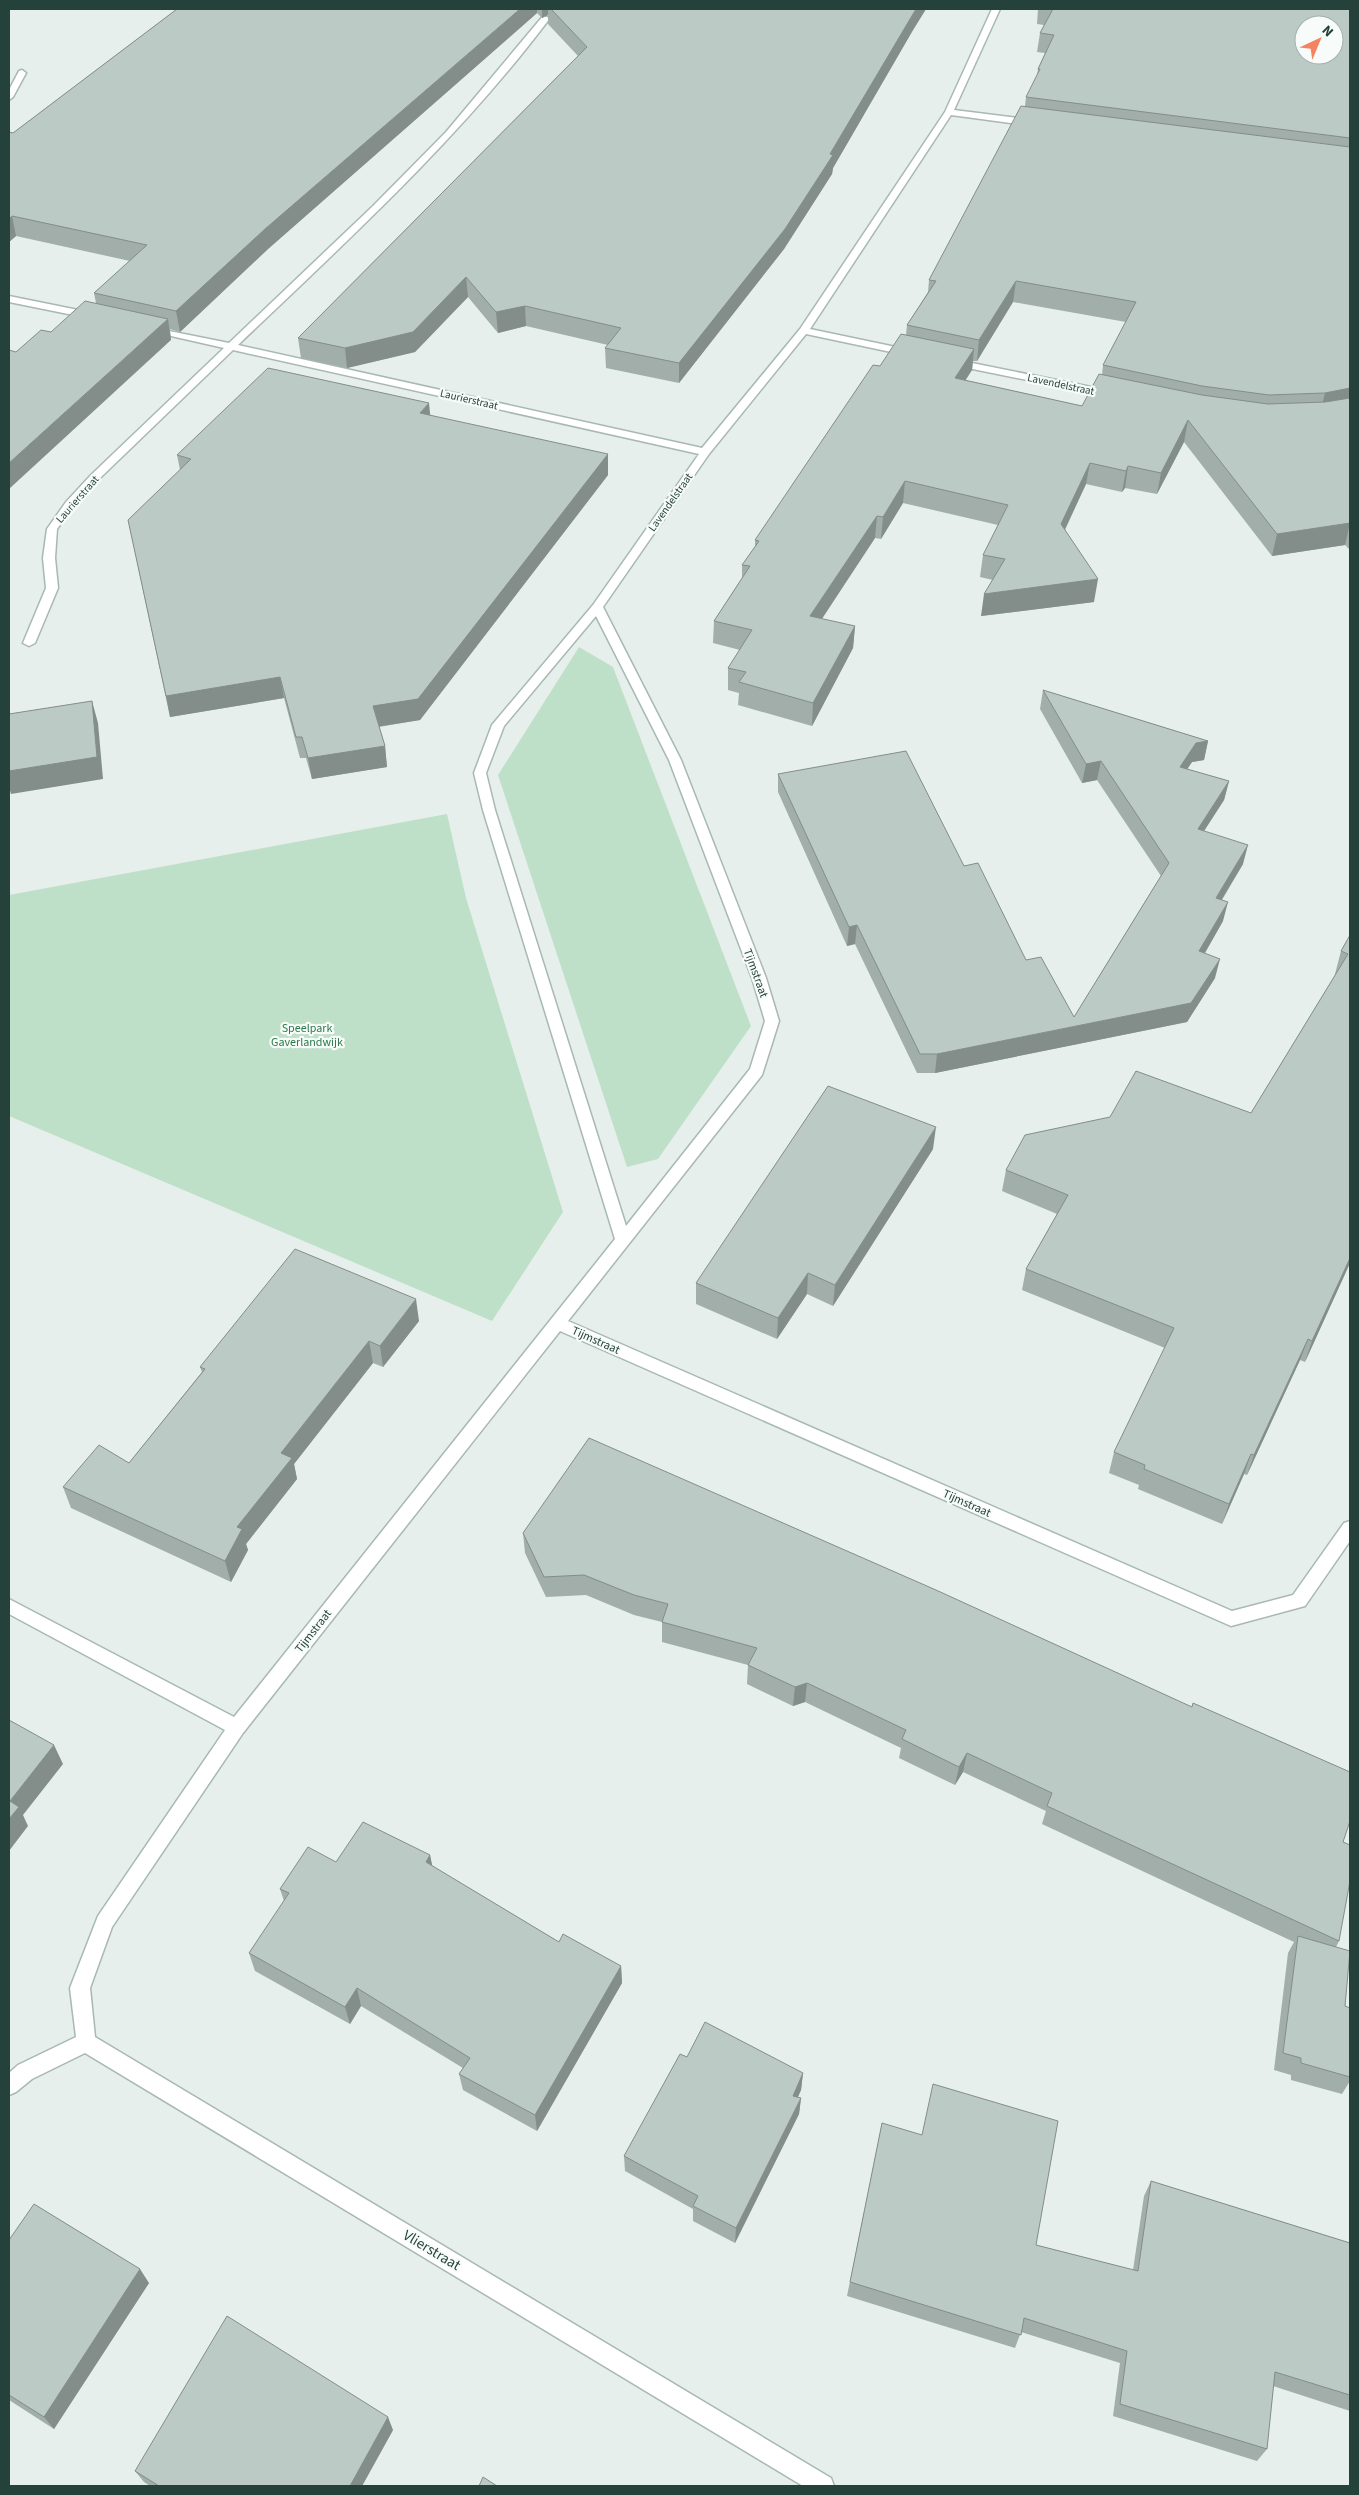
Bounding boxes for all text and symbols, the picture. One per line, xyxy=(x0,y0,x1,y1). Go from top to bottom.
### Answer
north arrow xyxy=(1294,15,1344,65)
text: N xyxy=(1317,21,1338,42)
street label: Lavendelstraat xyxy=(1026,370,1096,399)
street label: Laurierstraat xyxy=(438,386,500,413)
street label: Lavendelstraat xyxy=(645,470,696,535)
street label: Laurierstraat xyxy=(52,472,103,526)
street label: Tijmstraat xyxy=(739,946,772,1000)
park label: Speelpark Gaverlandwijk xyxy=(271,1020,343,1051)
street label: Tijmstraat xyxy=(569,1322,623,1359)
street label: Tijmstraat xyxy=(940,1485,994,1522)
street label: Tijmstraat xyxy=(291,1606,336,1657)
street label: Vlierstraat xyxy=(399,2225,464,2276)

